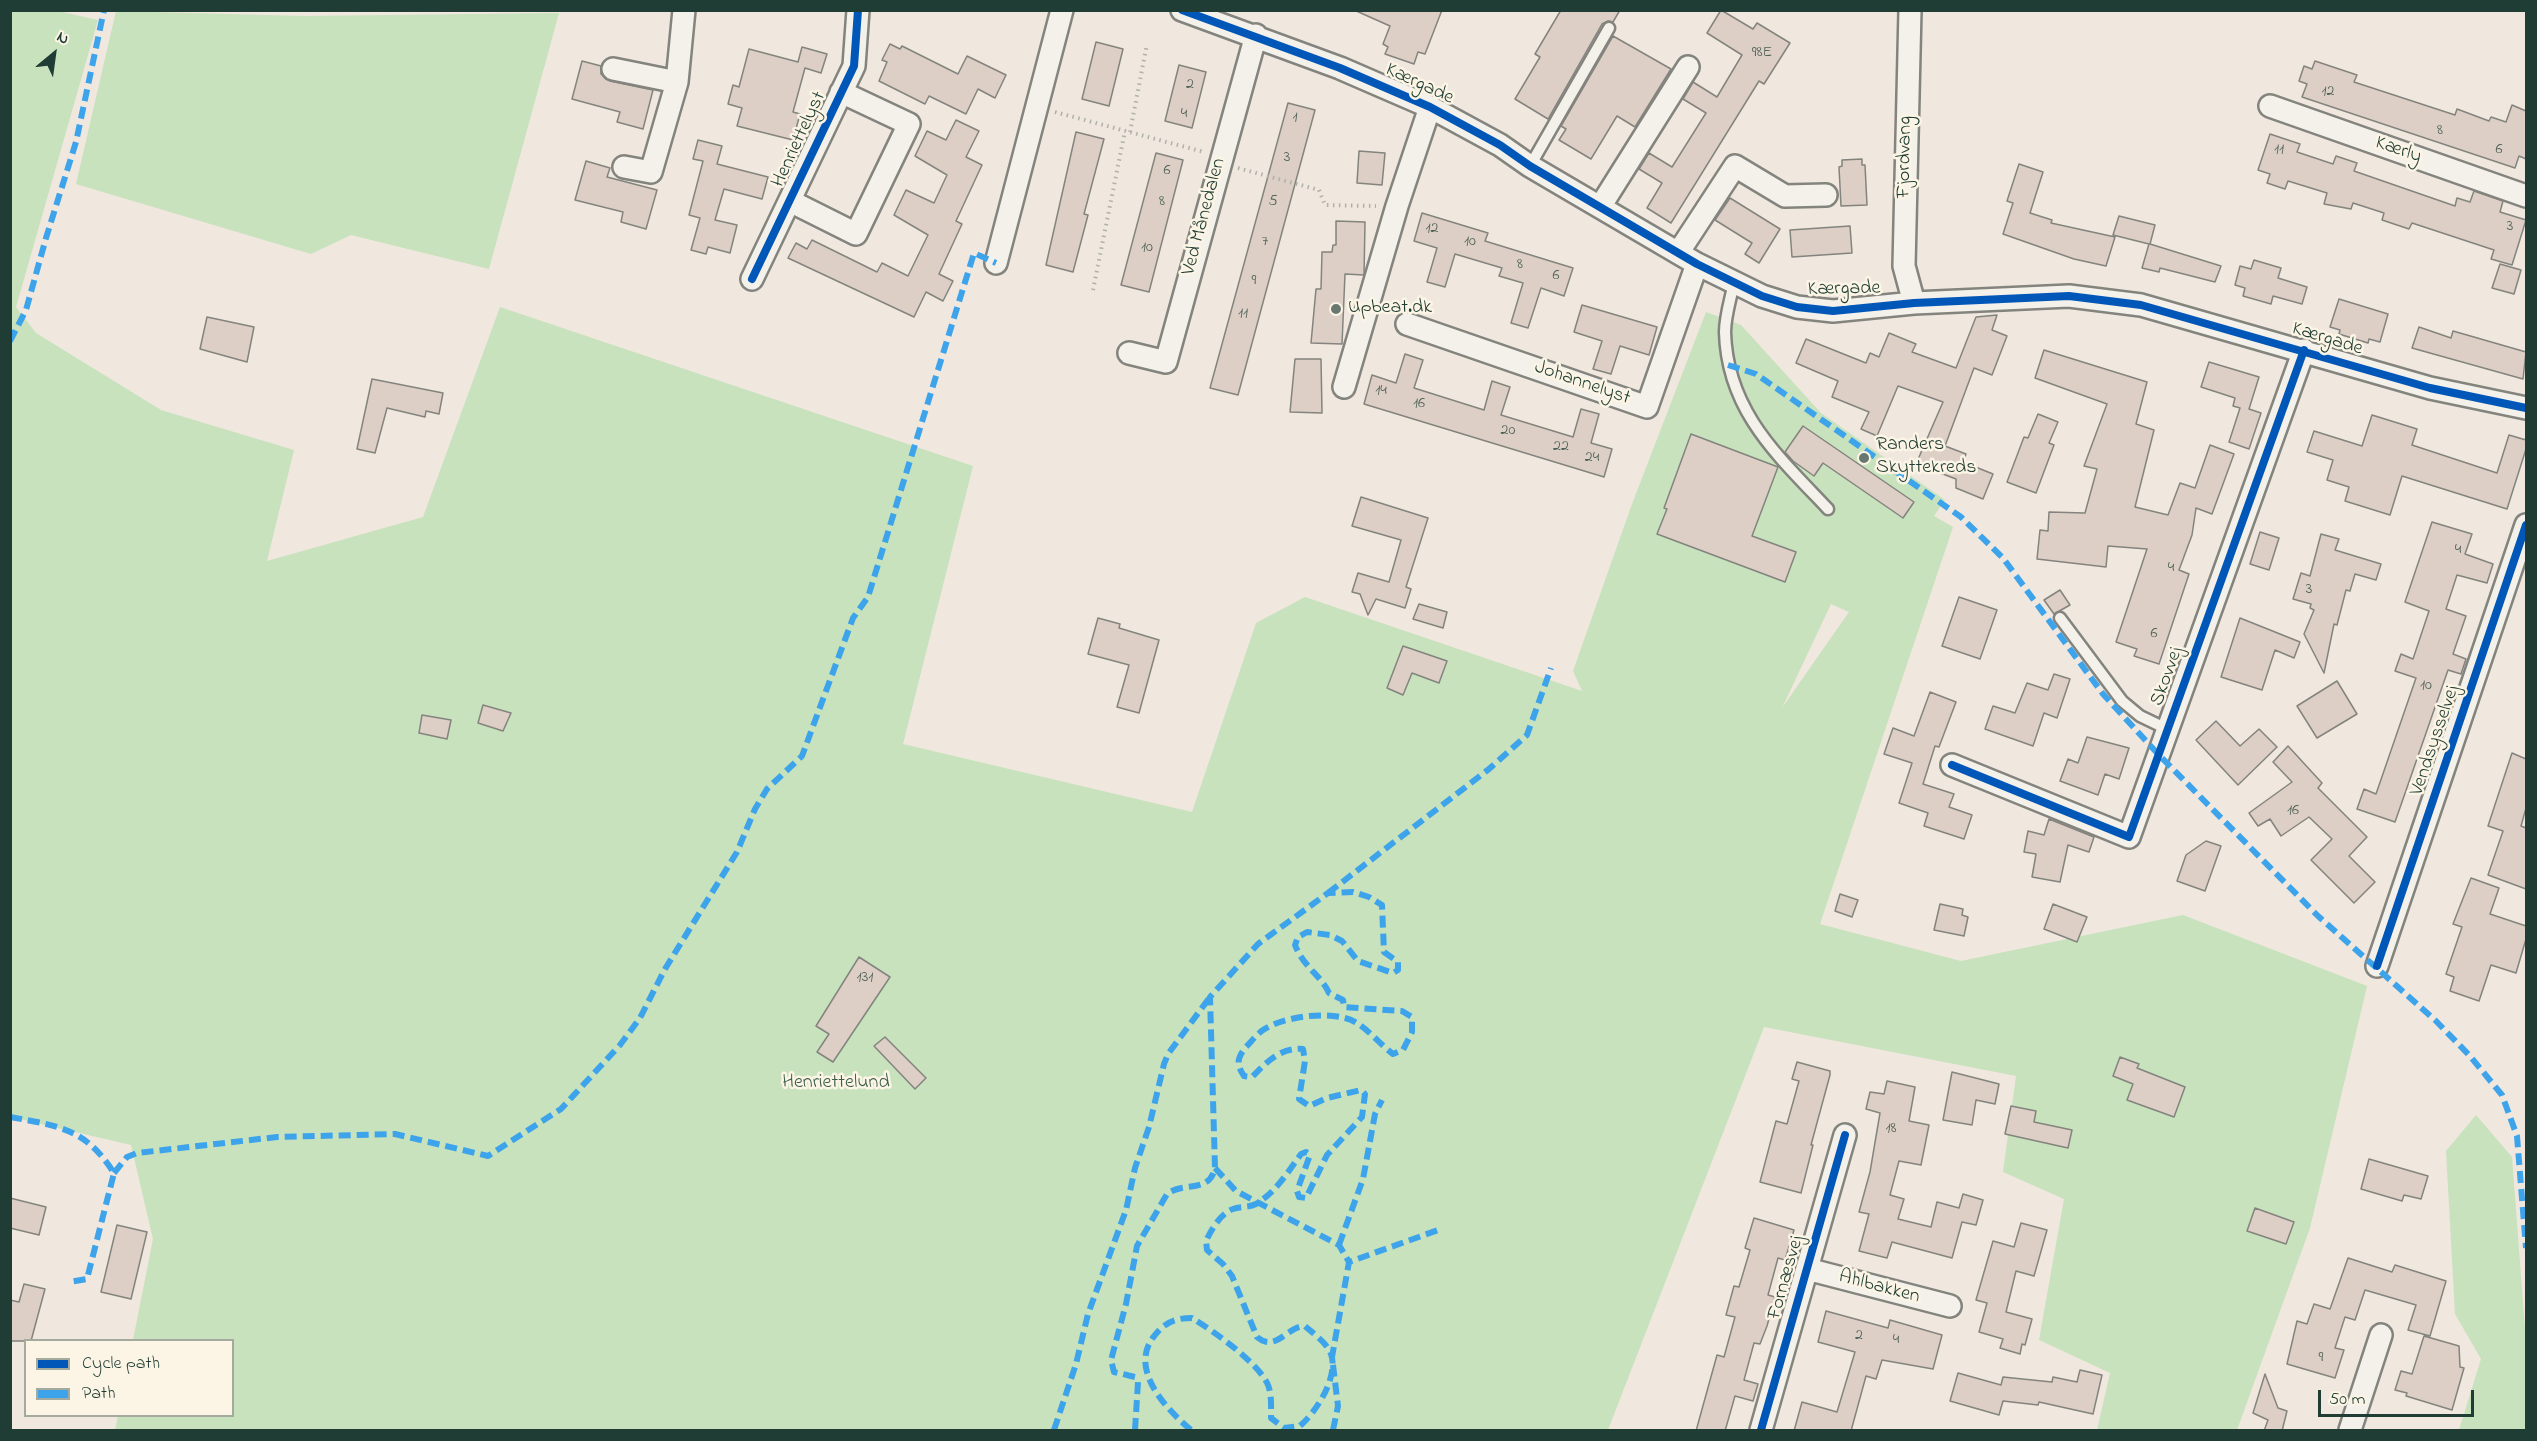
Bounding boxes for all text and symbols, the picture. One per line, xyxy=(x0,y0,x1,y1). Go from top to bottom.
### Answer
north arrow xyxy=(24,24,84,84)
text: N xyxy=(52,25,73,51)
house number: 98E xyxy=(1752,43,1772,63)
street label: Kærgade xyxy=(1381,59,1457,111)
house number: 2 xyxy=(1186,75,1194,95)
house number: 12 xyxy=(2321,82,2335,102)
street label: Henriettelyst xyxy=(767,88,833,192)
house number: 4 xyxy=(1181,104,1187,124)
house number: 1 xyxy=(1292,108,1298,128)
street label: Fjordvang xyxy=(1893,116,1919,198)
house number: 8 xyxy=(2437,121,2443,141)
street label: Kærly xyxy=(2372,132,2424,170)
house number: 11 xyxy=(2274,140,2284,160)
house number: 6 xyxy=(2495,140,2503,160)
house number: 3 xyxy=(1284,148,1290,168)
street label: Ved Månedalen xyxy=(1178,156,1232,278)
house number: 6 xyxy=(1163,161,1171,181)
house number: 8 xyxy=(1159,192,1165,212)
house number: 5 xyxy=(1268,192,1278,212)
house number: 3 xyxy=(2507,217,2513,237)
house number: 12 xyxy=(1425,219,1439,239)
house number: 7 xyxy=(1262,232,1268,252)
house number: 10 xyxy=(1464,232,1476,252)
house number: 10 xyxy=(1141,238,1153,258)
house number: 8 xyxy=(1517,255,1523,275)
house number: 6 xyxy=(1552,266,1560,286)
house number: 9 xyxy=(1252,271,1256,291)
street label: Kærgade xyxy=(1807,277,1881,303)
place label: Upbeat.dk xyxy=(1348,297,1432,321)
marker: Upbeat.dk xyxy=(1329,302,1343,316)
house number: 11 xyxy=(1238,304,1248,324)
street label: Kærgade xyxy=(2289,318,2365,362)
street label: Johannelyst xyxy=(1531,356,1633,412)
house number: 14 xyxy=(1375,381,1387,401)
house number: 16 xyxy=(1413,394,1425,414)
house number: 20 xyxy=(1501,421,1515,441)
place label: Randers Skyttekreds xyxy=(1876,434,1976,481)
house number: 22 xyxy=(1553,437,1569,457)
house number: 24 xyxy=(1585,448,1599,468)
marker: Randers Skyttekreds xyxy=(1857,451,1871,465)
house number: 4 xyxy=(2455,540,2461,560)
house number: 4 xyxy=(2168,558,2174,578)
house number: 3 xyxy=(2306,580,2312,600)
house number: 6 xyxy=(2150,624,2158,644)
street label: Skovvej xyxy=(2146,644,2190,710)
house number: 10 xyxy=(2420,676,2432,696)
street label: Vendsysselvej xyxy=(2406,683,2466,799)
house number: 16 xyxy=(2287,801,2299,821)
house number: 131 xyxy=(857,968,873,988)
park label: Henriettelund xyxy=(782,1072,890,1096)
house number: 18 xyxy=(1885,1119,1897,1139)
street label: Fornæsvej xyxy=(1764,1233,1810,1323)
street label: Ahlbakken xyxy=(1836,1266,1922,1310)
house number: 2 xyxy=(1855,1326,1863,1346)
house number: 4 xyxy=(1893,1330,1899,1350)
legend xyxy=(24,1339,234,1417)
house number: 9 xyxy=(2319,1348,2323,1368)
text: Cycle path xyxy=(82,1351,160,1377)
scale bar xyxy=(2321,1378,2477,1416)
text: Path xyxy=(82,1381,116,1407)
text: 50 m xyxy=(2329,1387,2366,1413)

